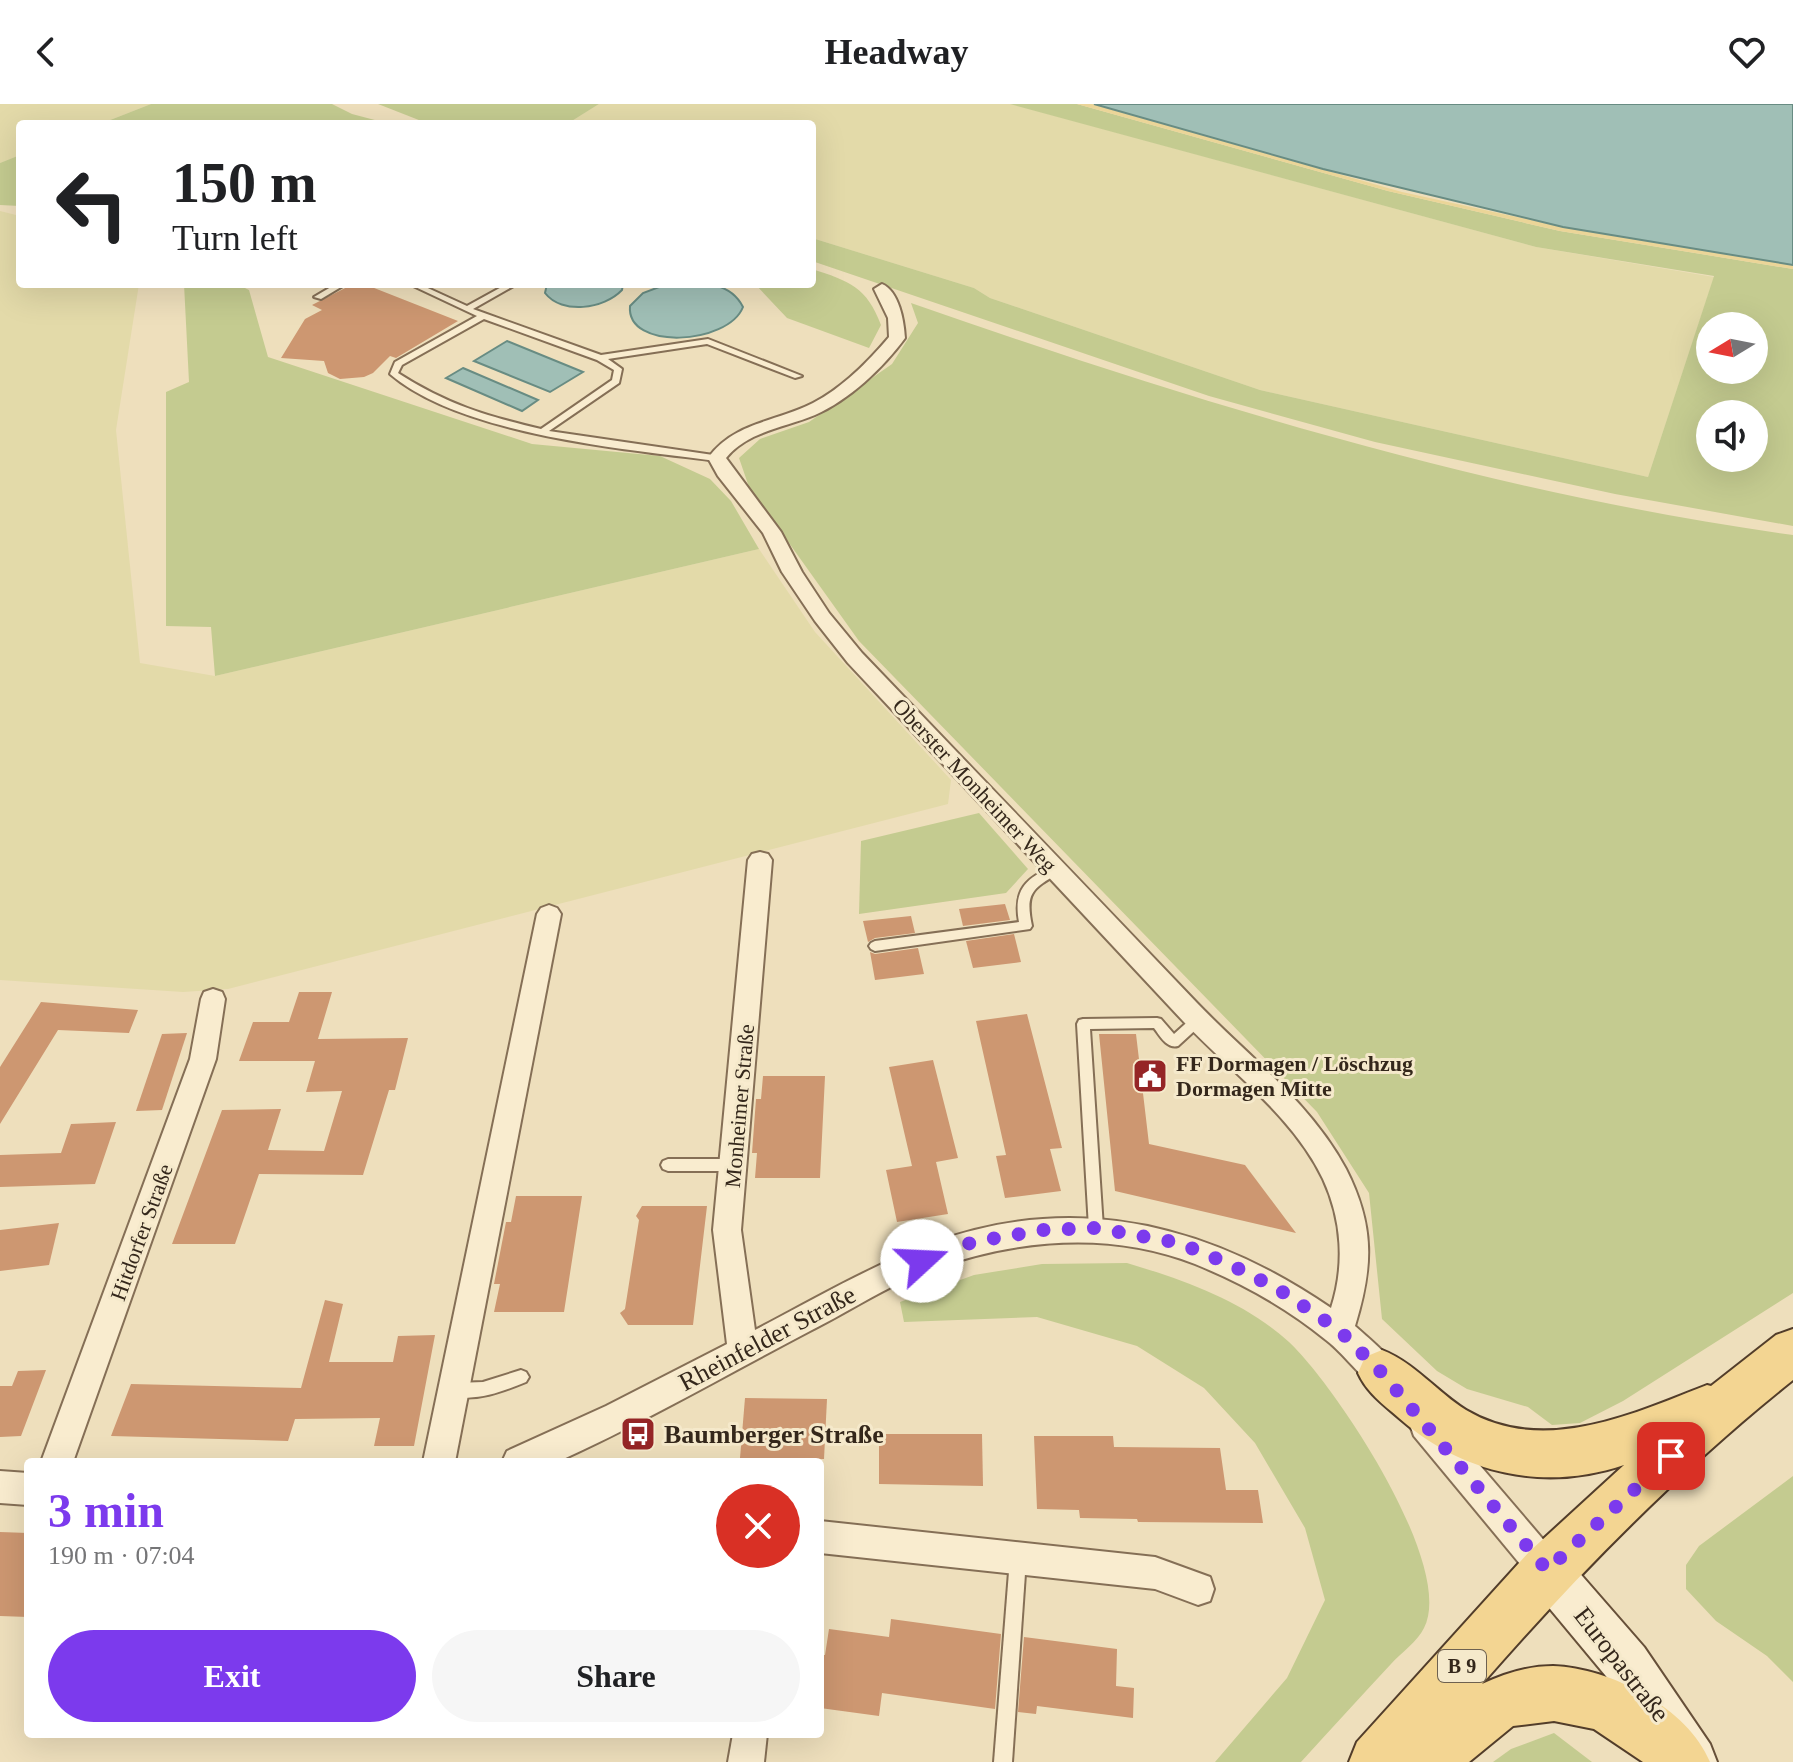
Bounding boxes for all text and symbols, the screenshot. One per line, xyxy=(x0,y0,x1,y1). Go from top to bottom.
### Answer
icon: back xyxy=(24,30,68,74)
icon: heart xyxy=(1725,30,1769,74)
text: Headway xyxy=(825,32,969,72)
icon: left xyxy=(40,152,144,256)
text: 150 m xyxy=(172,152,317,214)
text: Turn left xyxy=(172,218,298,258)
north arrow xyxy=(1696,312,1768,384)
map controls xyxy=(1696,312,1768,472)
button: sound xyxy=(1696,400,1768,472)
street label: Oberster Monheimer Weg xyxy=(887,693,1062,878)
street label: Monheimer Straße xyxy=(720,1023,759,1189)
place label: FF Dormagen / Löschzug Dormagen Mitte xyxy=(1176,1051,1413,1101)
public building icon: FF Dormagen / Löschzug Dormagen Mitte xyxy=(1131,1057,1169,1095)
street label: Hitdorfer Straße xyxy=(105,1160,178,1304)
position arrow xyxy=(880,1219,964,1303)
street label: Rheinfelder Straße xyxy=(674,1280,860,1397)
bus stop icon: Baumberger Straße xyxy=(619,1415,657,1453)
place label: Baumberger Straße xyxy=(664,1420,884,1449)
pin xyxy=(1637,1422,1705,1490)
icon: arrive xyxy=(1649,1434,1693,1478)
text: 3 min xyxy=(48,1484,164,1537)
button: close xyxy=(716,1484,800,1568)
text: 190 m · 07:04 xyxy=(48,1541,195,1570)
street label: Europastraße xyxy=(1568,1601,1675,1727)
button: Exit xyxy=(48,1630,416,1722)
button: Share xyxy=(432,1630,800,1722)
road number: B 9 xyxy=(1438,1650,1486,1682)

